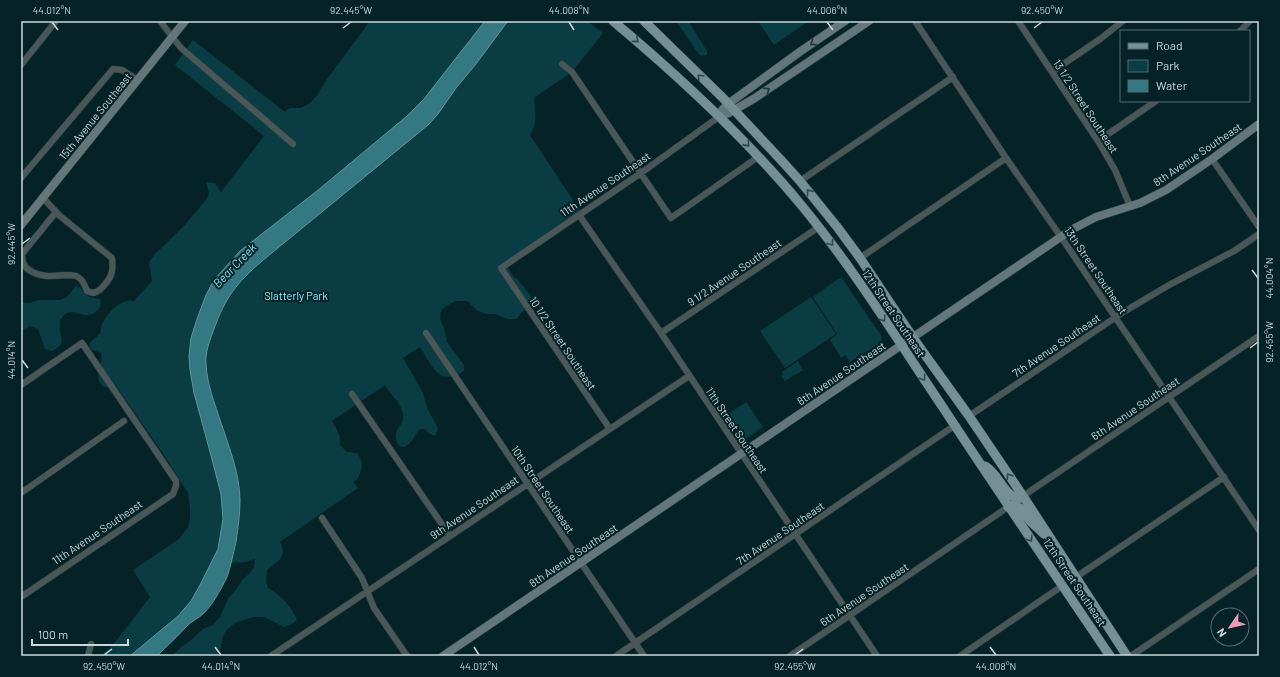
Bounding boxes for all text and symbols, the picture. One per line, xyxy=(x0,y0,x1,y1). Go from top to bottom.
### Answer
text: 44.012°N xyxy=(33,4,71,16)
text: 92.445°W xyxy=(330,4,372,16)
text: 44.008°N xyxy=(549,4,589,16)
text: 44.006°N xyxy=(807,4,847,16)
text: 92.450°W xyxy=(1021,4,1063,16)
legend xyxy=(1120,30,1250,102)
one-way arrow xyxy=(631,36,639,43)
one-way arrow xyxy=(810,38,817,45)
text: Road xyxy=(1156,38,1183,52)
street label: 13 1/2 Street Southeast xyxy=(1051,57,1121,155)
text: Park xyxy=(1156,58,1180,72)
street label: 15th Avenue Southeast xyxy=(56,70,134,162)
one-way arrow xyxy=(697,74,705,82)
text: Water xyxy=(1156,78,1188,92)
one-way arrow xyxy=(763,87,770,94)
street label: 8th Avenue Southeast xyxy=(1150,120,1244,188)
one-way arrow xyxy=(742,139,749,147)
street label: 11th Avenue Southeast xyxy=(557,149,653,219)
one-way arrow xyxy=(807,189,814,197)
text: 92.445°W xyxy=(5,223,17,265)
street label: 13th Street Southeast xyxy=(1062,224,1130,316)
street label: 9 1/2 Avenue Southeast xyxy=(685,236,783,308)
one-way arrow xyxy=(826,239,833,246)
water label: Bear Creek xyxy=(210,240,259,290)
text: 44.004°N xyxy=(1263,258,1275,298)
street label: 12th Street Southeast xyxy=(860,267,928,359)
park label: Slatterly Park xyxy=(264,289,328,302)
street label: 10 1/2 Street Southeast xyxy=(527,294,599,392)
street label: 7th Avenue Southeast xyxy=(1010,311,1102,379)
one-way arrow xyxy=(878,315,886,322)
text: 92.455°W xyxy=(1263,321,1275,363)
street label: 8th Avenue Southeast xyxy=(794,339,888,407)
text: 44.014°N xyxy=(5,341,17,379)
one-way arrow xyxy=(918,374,926,381)
street label: 6th Avenue Southeast xyxy=(1088,374,1182,442)
street label: 11th Street Southeast xyxy=(703,385,771,475)
street label: 10th Street Southeast xyxy=(509,443,577,535)
street label: 9th Avenue Southeast xyxy=(427,473,521,541)
one-way arrow xyxy=(1006,473,1014,480)
street label: 11th Avenue Southeast xyxy=(49,497,145,567)
street label: 7th Avenue Southeast xyxy=(734,499,826,567)
street label: 8th Avenue Southeast xyxy=(526,521,620,589)
one-way arrow xyxy=(1025,535,1033,542)
street label: 12th Street Southeast xyxy=(1041,536,1109,628)
street label: 6th Avenue Southeast xyxy=(817,560,911,628)
north arrow xyxy=(1210,607,1250,647)
scale bar xyxy=(32,621,128,647)
text: N xyxy=(1214,626,1229,640)
text: 100 m xyxy=(38,627,68,641)
text: 92.450°W xyxy=(83,660,125,672)
text: 44.014°N xyxy=(202,660,240,672)
text: 44.012°N xyxy=(460,660,498,672)
text: 92.455°W xyxy=(774,660,816,672)
text: 44.008°N xyxy=(976,660,1016,672)

